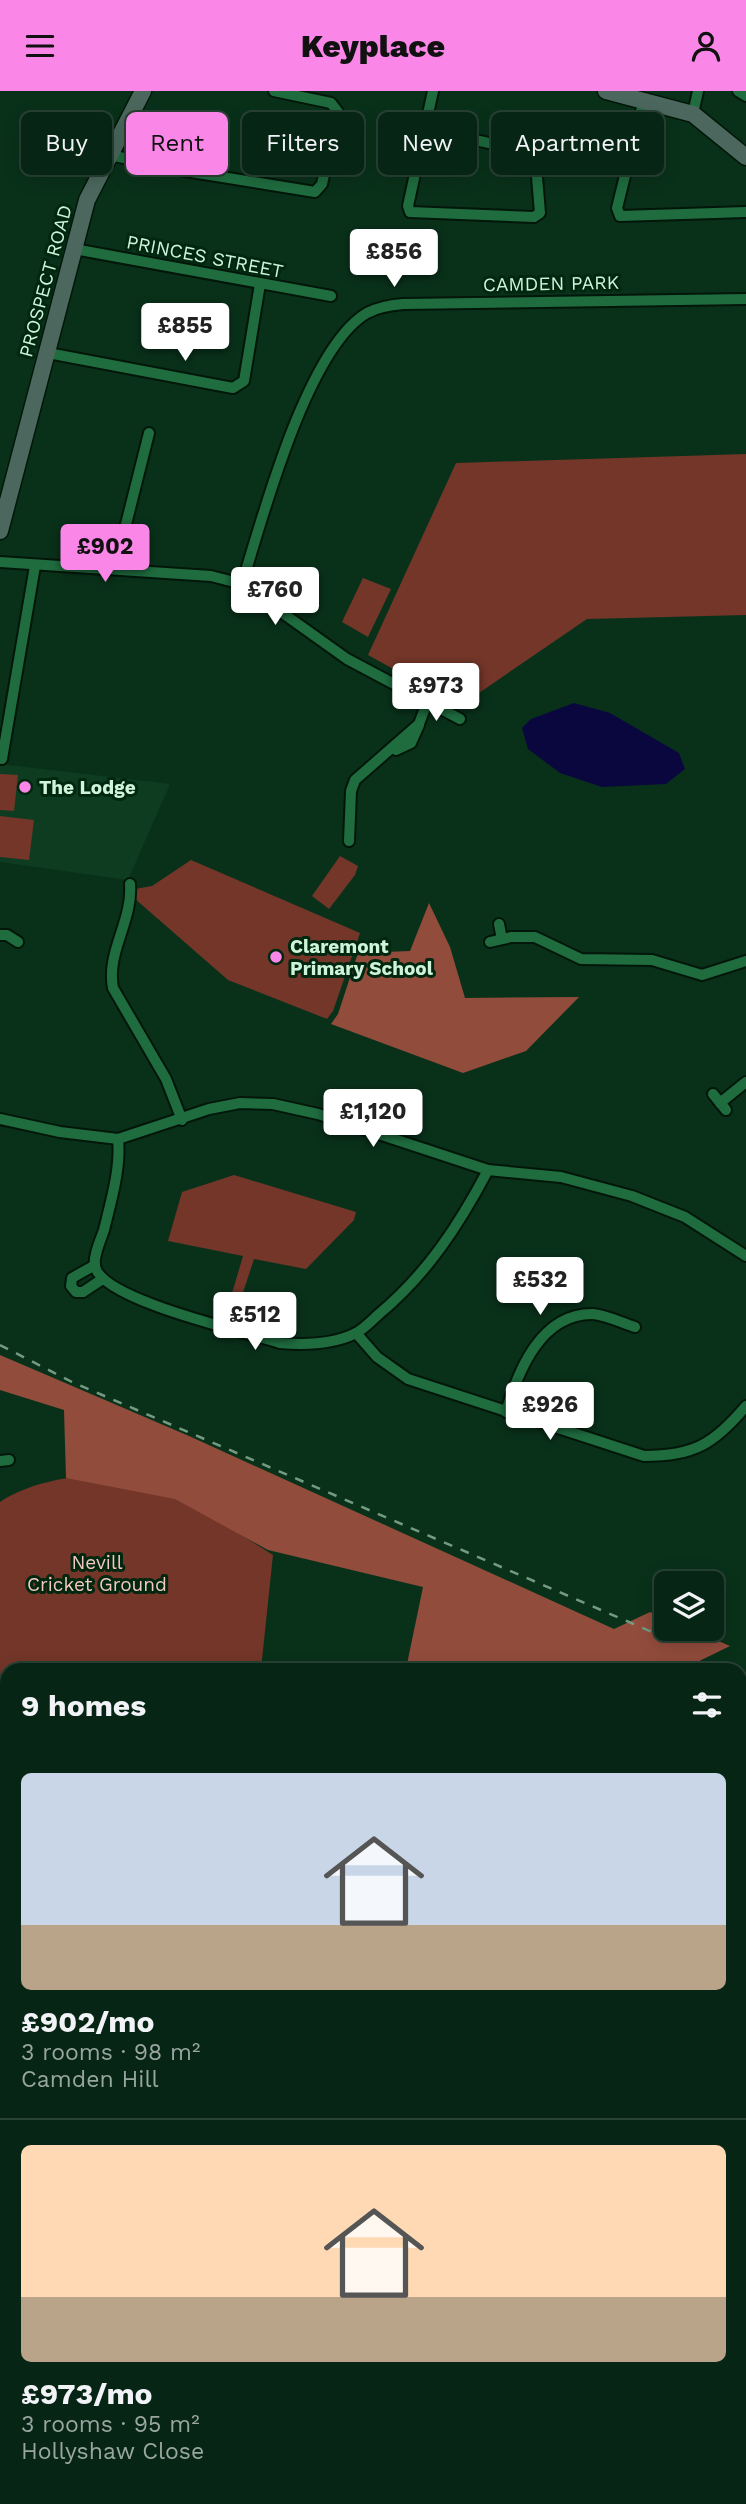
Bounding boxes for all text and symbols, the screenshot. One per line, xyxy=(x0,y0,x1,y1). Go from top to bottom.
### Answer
icon: menu xyxy=(21,27,59,65)
text: Keyplace xyxy=(301,27,445,65)
icon: person xyxy=(687,27,725,65)
chip: Buy xyxy=(21,112,112,175)
chip: Rent xyxy=(126,112,228,175)
chip: Filters xyxy=(242,112,364,175)
chip: New xyxy=(378,112,477,175)
chip: Apartment xyxy=(491,112,664,175)
street label: PROSPECT ROAD xyxy=(14,202,77,360)
pin: £856 xyxy=(353,229,435,289)
street label: PRINCES STREET xyxy=(125,230,285,283)
text: £856 xyxy=(366,238,422,265)
street label: CAMDEN PARK xyxy=(483,271,619,296)
pin: £855 xyxy=(144,303,226,363)
text: £855 xyxy=(157,312,213,339)
pin: £902 xyxy=(64,525,146,584)
text: £902 xyxy=(77,533,133,560)
pin: £760 xyxy=(234,567,316,627)
text: £760 xyxy=(247,576,303,603)
pin: £973 xyxy=(395,663,477,723)
text: £973 xyxy=(408,672,464,699)
place label: The Lodge xyxy=(39,776,136,799)
marker: The Lodge xyxy=(17,779,33,795)
place label: Claremont Primary School xyxy=(290,935,434,980)
marker: Claremont Primary School xyxy=(268,949,284,965)
pin: £1,120 xyxy=(316,1089,430,1149)
text: £1,120 xyxy=(340,1098,406,1125)
pin: £532 xyxy=(499,1257,581,1317)
text: £532 xyxy=(512,1266,568,1293)
pin: £512 xyxy=(214,1293,296,1352)
text: £512 xyxy=(229,1301,281,1328)
pin: £926 xyxy=(509,1383,591,1442)
text: £926 xyxy=(522,1391,578,1418)
park label: Nevill Cricket Ground xyxy=(27,1551,167,1596)
map controls xyxy=(654,1571,724,1641)
button: layers xyxy=(654,1571,724,1641)
icon: filters xyxy=(688,1686,726,1724)
text: 9 homes xyxy=(21,1688,146,1723)
icon: home xyxy=(311,1818,437,1944)
text: £902/mo xyxy=(21,2004,155,2039)
text: 3 rooms · 98 m² xyxy=(21,2039,200,2066)
text: Camden Hill xyxy=(21,2066,159,2093)
icon: home xyxy=(311,2190,437,2316)
text: £973/mo xyxy=(21,2376,153,2411)
text: 3 rooms · 95 m² xyxy=(21,2411,200,2438)
text: Hollyshaw Close xyxy=(21,2438,204,2465)

